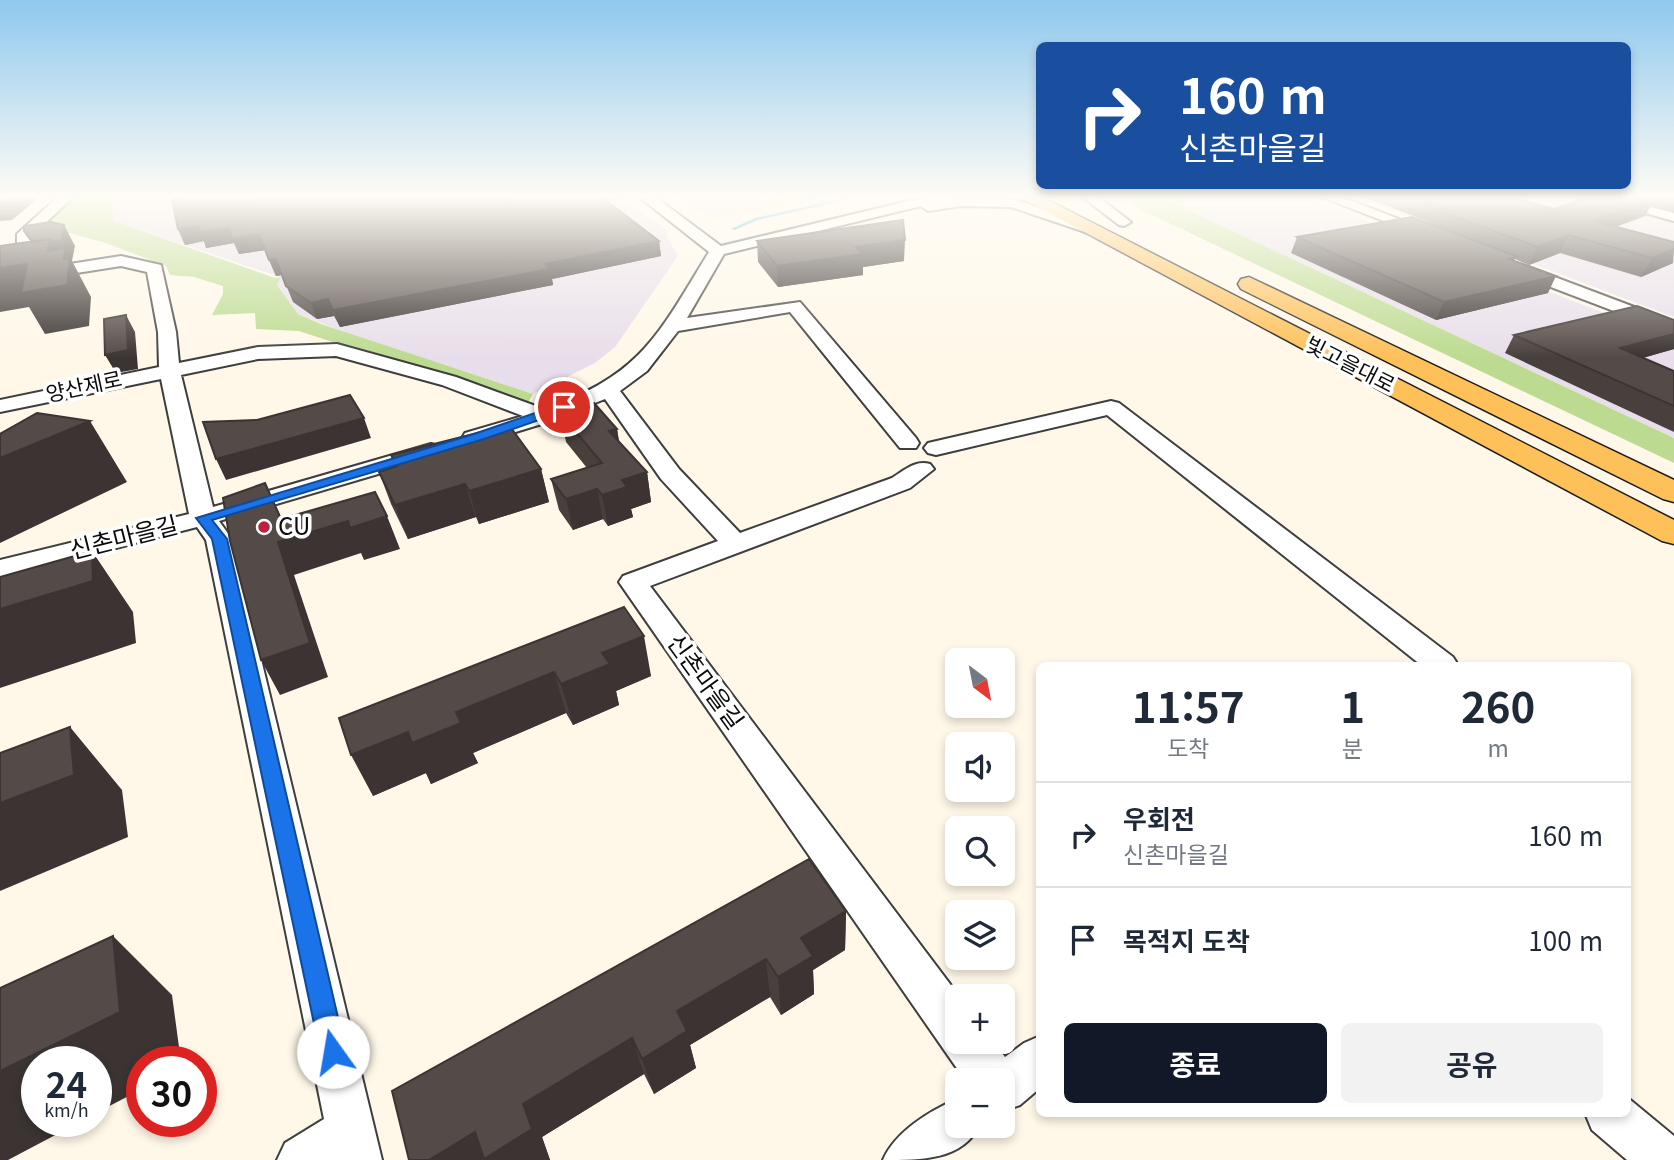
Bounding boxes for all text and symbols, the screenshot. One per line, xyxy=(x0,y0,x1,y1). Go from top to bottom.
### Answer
text: 160 m xyxy=(1179,57,1327,128)
icon: right xyxy=(1064,70,1155,161)
text: 신촌마을길 xyxy=(1179,123,1326,169)
street label: 빛고을대로 xyxy=(1301,328,1401,399)
street label: 양산제로 xyxy=(43,362,124,408)
pin xyxy=(534,377,594,437)
icon: arrive xyxy=(545,388,583,426)
street label: 신촌마을길 xyxy=(66,505,181,566)
place label: CU xyxy=(278,507,310,542)
marker: CU xyxy=(256,519,272,535)
street label: 신촌마을길 xyxy=(660,626,754,735)
north arrow xyxy=(945,648,1015,718)
map controls xyxy=(945,648,1015,1138)
text: 11:57 xyxy=(1132,674,1245,735)
text: 1 xyxy=(1340,674,1365,735)
text: 260 xyxy=(1461,674,1535,735)
text: 도착 xyxy=(1167,730,1209,764)
text: 분 xyxy=(1342,730,1363,764)
text: m xyxy=(1487,730,1509,764)
button: sound xyxy=(945,732,1015,802)
text: 우회전 xyxy=(1123,799,1195,836)
button: search xyxy=(945,816,1015,886)
icon: right xyxy=(1064,816,1102,854)
text: 160 m xyxy=(1528,816,1603,853)
text: 신촌마을길 xyxy=(1123,836,1229,870)
button: layers xyxy=(945,900,1015,970)
icon: arrive xyxy=(1064,921,1102,959)
text: 목적지 도착 xyxy=(1123,921,1250,958)
text: 100 m xyxy=(1528,921,1603,958)
button: + xyxy=(945,984,1015,1054)
position arrow xyxy=(296,1015,370,1089)
button: 종료 xyxy=(1064,1023,1327,1103)
button: 공유 xyxy=(1341,1023,1603,1103)
speed limit sign: 30 xyxy=(126,1046,217,1137)
text: 24 xyxy=(46,1057,87,1108)
button: − xyxy=(945,1068,1015,1138)
text: km/h xyxy=(44,1096,89,1122)

